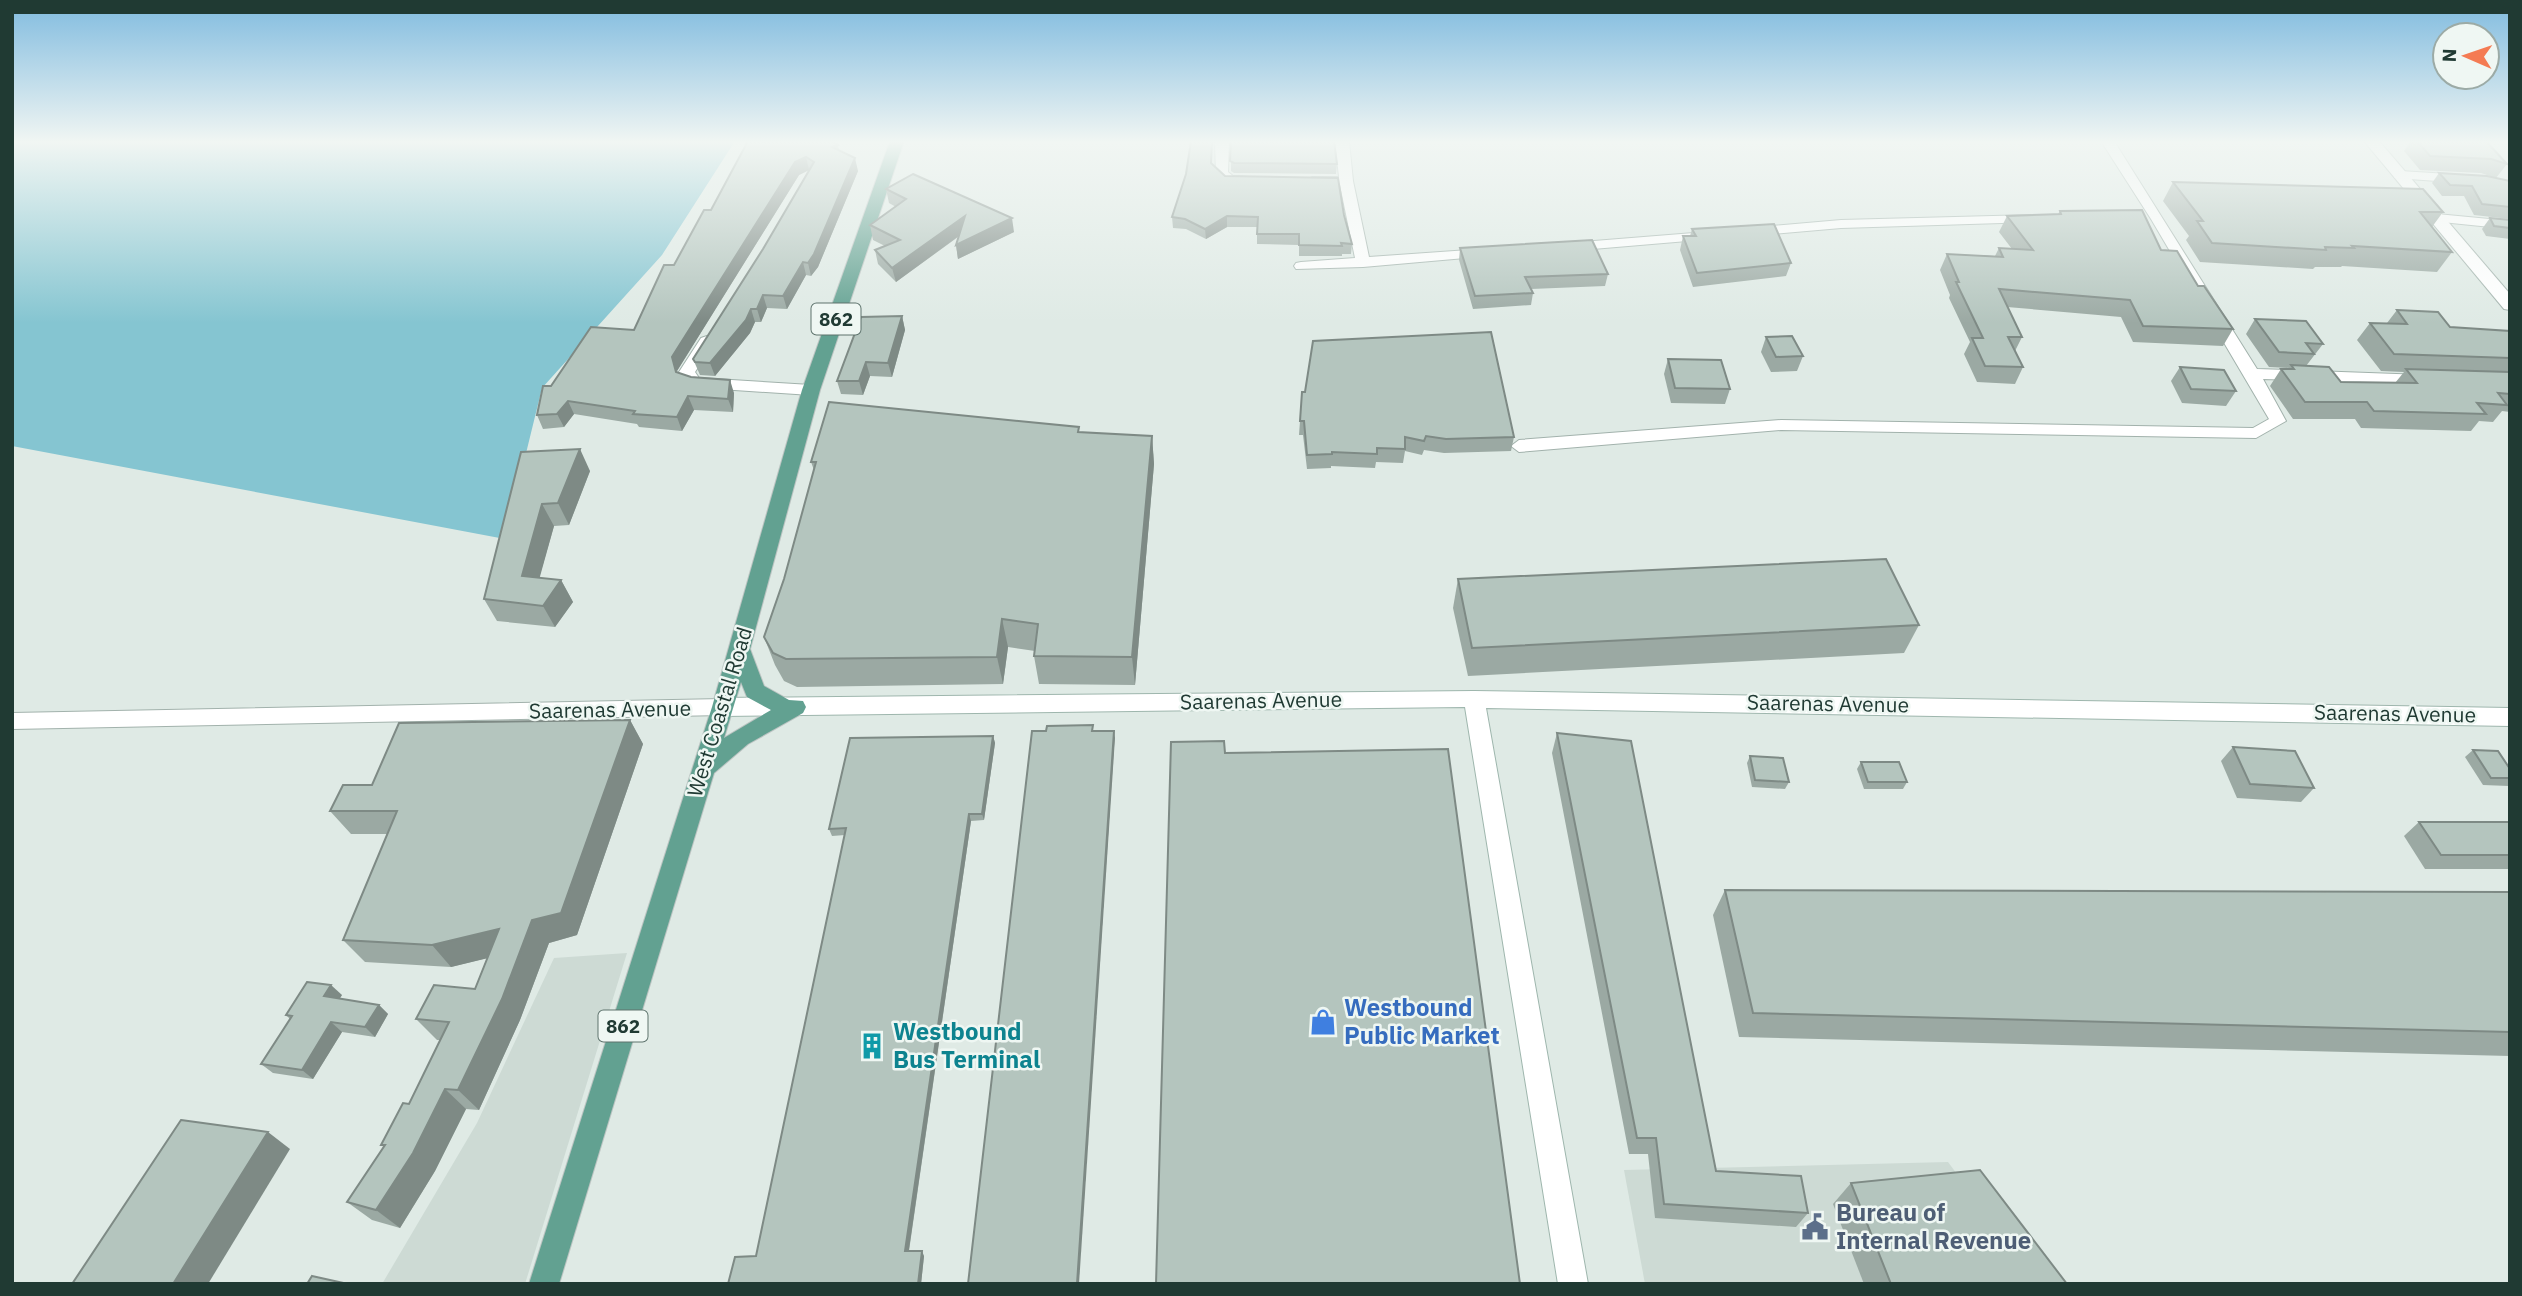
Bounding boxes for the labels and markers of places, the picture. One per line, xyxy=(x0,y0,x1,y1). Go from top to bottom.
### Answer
place label: Westbound Public Market xyxy=(1344,991,1500,1051)
shop icon: Westbound Public Market xyxy=(1308,1007,1338,1037)
place label: Westbound Bus Terminal xyxy=(893,1015,1040,1075)
building icon: Westbound Bus Terminal xyxy=(857,1031,887,1061)
place label: Bureau of Internal Revenue xyxy=(1836,1196,2031,1256)
public building icon: Bureau of Internal Revenue xyxy=(1800,1212,1830,1242)

